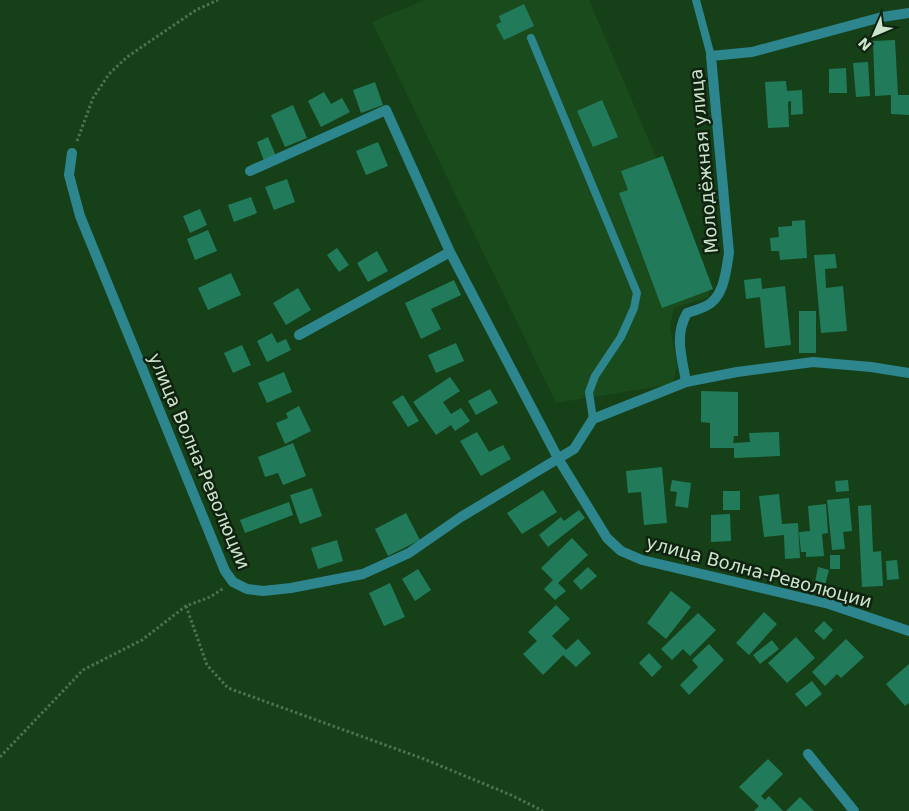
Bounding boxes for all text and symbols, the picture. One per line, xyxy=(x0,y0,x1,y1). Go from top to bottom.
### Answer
north arrow xyxy=(849,10,899,60)
text: N xyxy=(855,34,875,54)
street label: Молодёжная улица xyxy=(685,68,722,254)
street label: улица Волна-Революции xyxy=(144,350,255,572)
street label: улица Волна-Революции xyxy=(644,531,874,612)

